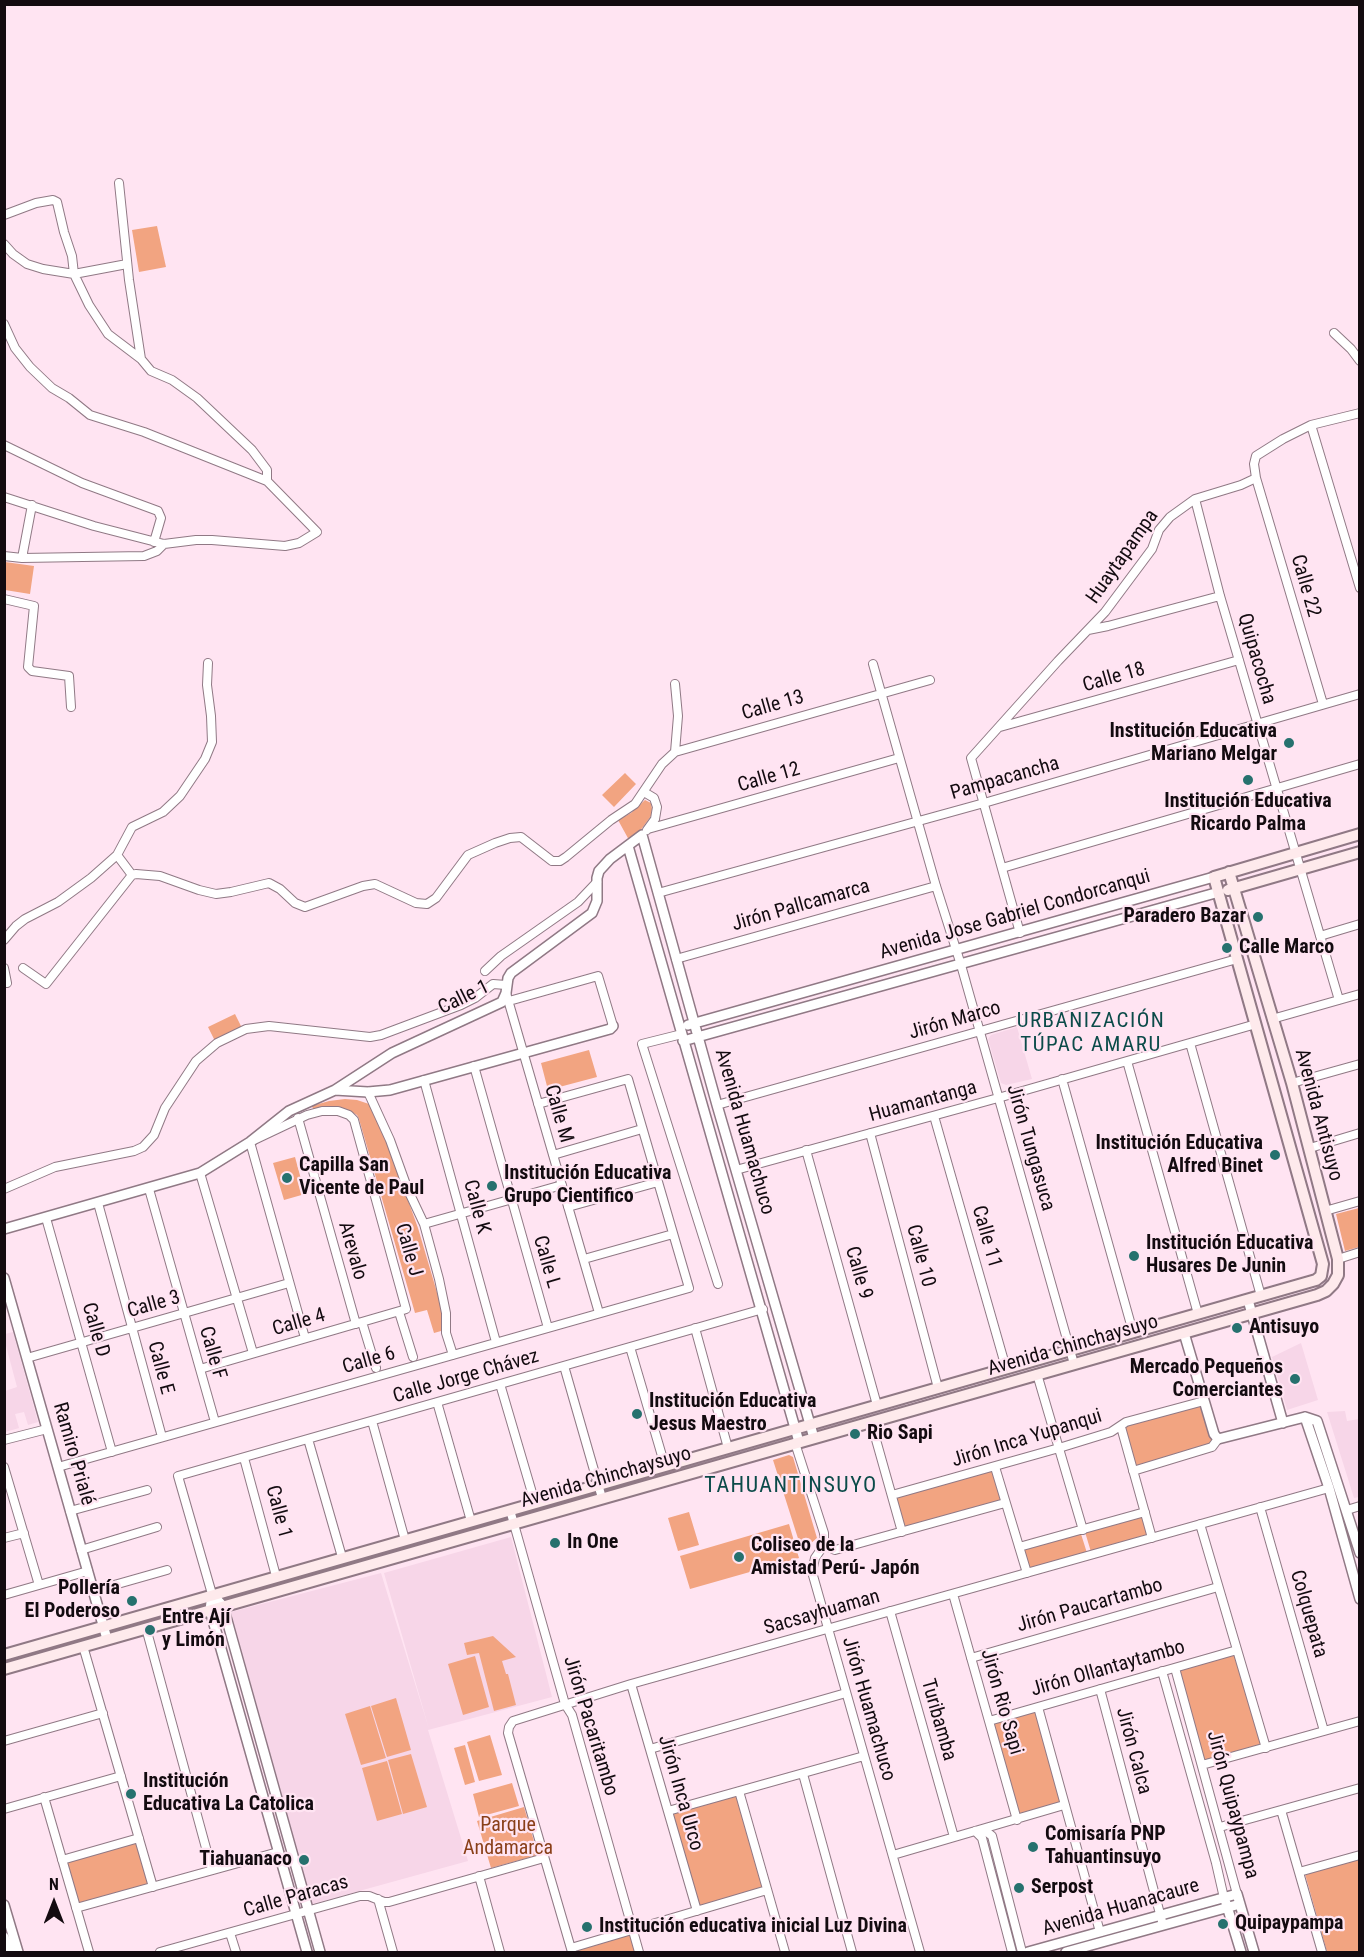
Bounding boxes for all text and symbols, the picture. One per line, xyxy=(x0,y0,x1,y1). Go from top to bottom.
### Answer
street label: Huaytapampa xyxy=(1082,505,1164,609)
street label: Calle 22 xyxy=(1285,552,1325,620)
street label: Quipacocha xyxy=(1232,611,1280,707)
street label: Calle 18 xyxy=(1080,658,1148,698)
street label: Calle 13 xyxy=(739,686,807,726)
place label: Institución Educativa Mariano Melgar xyxy=(1109,720,1277,767)
marker: Institución Educativa Mariano Melgar xyxy=(1282,736,1296,750)
street label: Pampacancha xyxy=(948,752,1062,806)
street label: Calle 12 xyxy=(735,758,803,798)
marker: Institución Educativa Ricardo Palma xyxy=(1241,773,1255,787)
place label: Institución Educativa Ricardo Palma xyxy=(1164,790,1332,837)
street label: Avenida Jose Gabriel Condorcanqui xyxy=(877,865,1153,965)
street label: Jirón Pallcamarca xyxy=(729,875,873,937)
place label: Paradero Bazar xyxy=(1124,905,1246,929)
marker: Paradero Bazar xyxy=(1251,910,1265,924)
place label: Calle Marco xyxy=(1239,936,1334,960)
marker: Calle Marco xyxy=(1220,941,1234,955)
street label: Calle 1 xyxy=(435,975,493,1021)
street label: Jirón Marco xyxy=(906,996,1004,1046)
district label: URBANIZACIÓN TÚPAC AMARU xyxy=(1017,1009,1165,1059)
street label: Avenida Huamachuco xyxy=(709,1046,779,1218)
street label: Avenida Antisuyo xyxy=(1289,1046,1347,1184)
street label: Huamantanga xyxy=(866,1076,980,1128)
street label: Calle M xyxy=(538,1082,578,1146)
street label: Jirón Tungasuca xyxy=(1000,1082,1060,1214)
place label: Institución Educativa Alfred Binet xyxy=(1095,1132,1263,1179)
marker: Institución Educativa Alfred Binet xyxy=(1268,1148,1282,1162)
place label: Capilla San Vicente de Paul xyxy=(299,1154,424,1201)
place label: Institución Educativa Grupo Cientifico xyxy=(504,1162,672,1209)
marker: Capilla San Vicente de Paul xyxy=(280,1171,294,1185)
street label: Calle K xyxy=(457,1177,495,1237)
marker: Institución Educativa Grupo Cientifico xyxy=(485,1179,499,1193)
street label: Calle 11 xyxy=(966,1203,1006,1271)
street label: Arevalo xyxy=(332,1219,372,1283)
street label: Calle J xyxy=(389,1221,427,1279)
street label: Calle 10 xyxy=(900,1222,940,1290)
place label: Institución Educativa Husares De Junin xyxy=(1146,1232,1314,1279)
street label: Calle L xyxy=(527,1233,565,1291)
street label: Calle 9 xyxy=(839,1244,877,1302)
marker: Institución Educativa Husares De Junin xyxy=(1127,1249,1141,1263)
street label: Calle 3 xyxy=(125,1286,183,1324)
street label: Calle D xyxy=(76,1300,114,1360)
street label: Calle 4 xyxy=(270,1304,328,1342)
street label: Avenida Chinchaysuyo xyxy=(985,1310,1161,1382)
place label: Antisuyo xyxy=(1249,1316,1319,1340)
marker: Antisuyo xyxy=(1230,1321,1244,1335)
street label: Calle F xyxy=(193,1324,231,1382)
street label: Calle E xyxy=(141,1339,179,1397)
street label: Calle 6 xyxy=(340,1342,398,1380)
street label: Calle Jorge Chávez xyxy=(390,1345,542,1409)
place label: Mercado Pequeños Comerciantes xyxy=(1130,1356,1283,1403)
marker: Mercado Pequeños Comerciantes xyxy=(1288,1372,1302,1386)
place label: Institución Educativa Jesus Maestro xyxy=(649,1390,817,1437)
street label: Ramiro Prialé xyxy=(47,1400,99,1508)
street label: Jirón Inca Yupanqui xyxy=(949,1405,1105,1473)
marker: Institución Educativa Jesus Maestro xyxy=(630,1407,644,1421)
place label: Rio Sapi xyxy=(867,1422,933,1446)
marker: Rio Sapi xyxy=(848,1427,862,1441)
street label: Avenida Chinchaysuyo xyxy=(518,1442,694,1514)
district label: TAHUANTINSUYO xyxy=(704,1473,878,1499)
street label: Calle 1 xyxy=(259,1483,297,1541)
place label: In One xyxy=(567,1531,618,1555)
place label: Coliseo de la Amistad Perú- Japón xyxy=(751,1534,920,1581)
marker: In One xyxy=(548,1536,562,1550)
marker: Coliseo de la Amistad Perú- Japón xyxy=(732,1550,746,1564)
street label: Colquepata xyxy=(1284,1567,1332,1661)
street label: Jirón Paucartambo xyxy=(1014,1574,1166,1638)
place label: Pollería El Poderoso xyxy=(25,1577,120,1624)
street label: Sacsayhuaman xyxy=(761,1585,883,1641)
marker: Pollería El Poderoso xyxy=(125,1594,139,1608)
place label: Entre Ají y Limón xyxy=(162,1606,230,1653)
marker: Entre Ají y Limón xyxy=(143,1623,157,1637)
street label: Jirón Huamachuco xyxy=(836,1634,900,1784)
street label: Jirón Ollantaytambo xyxy=(1028,1636,1188,1702)
street label: Jirón Rio Sapi xyxy=(974,1646,1028,1758)
street label: Jirón Pacaritambo xyxy=(557,1653,623,1799)
street label: Turibamba xyxy=(915,1676,961,1764)
street label: Jirón Calca xyxy=(1110,1705,1156,1797)
street label: Jirón Quipaypampa xyxy=(1201,1728,1263,1882)
street label: Jirón Inca Urco xyxy=(652,1733,708,1853)
place label: Institución Educativa La Catolica xyxy=(143,1770,314,1817)
marker: Institución Educativa La Catolica xyxy=(124,1787,138,1801)
park label: Parque Andamarca xyxy=(463,1814,553,1861)
place label: Comisaría PNP Tahuantinsuyo xyxy=(1045,1823,1166,1870)
marker: Comisaría PNP Tahuantinsuyo xyxy=(1026,1840,1040,1854)
place label: Tiahuanaco xyxy=(199,1848,292,1872)
marker: Tiahuanaco xyxy=(297,1853,311,1867)
street label: Calle Paracas xyxy=(241,1871,351,1923)
north arrow xyxy=(24,1873,84,1933)
street label: Avenida Huanacaure xyxy=(1040,1874,1202,1942)
text: N xyxy=(49,1875,59,1894)
place label: Serpost xyxy=(1031,1876,1093,1900)
marker: Serpost xyxy=(1012,1881,1026,1895)
place label: Quipaypampa xyxy=(1235,1912,1344,1936)
place label: Institución educativa inicial Luz Divina xyxy=(599,1915,907,1939)
marker: Quipaypampa xyxy=(1216,1917,1230,1931)
marker: Institución educativa inicial Luz Divina xyxy=(580,1920,594,1934)

